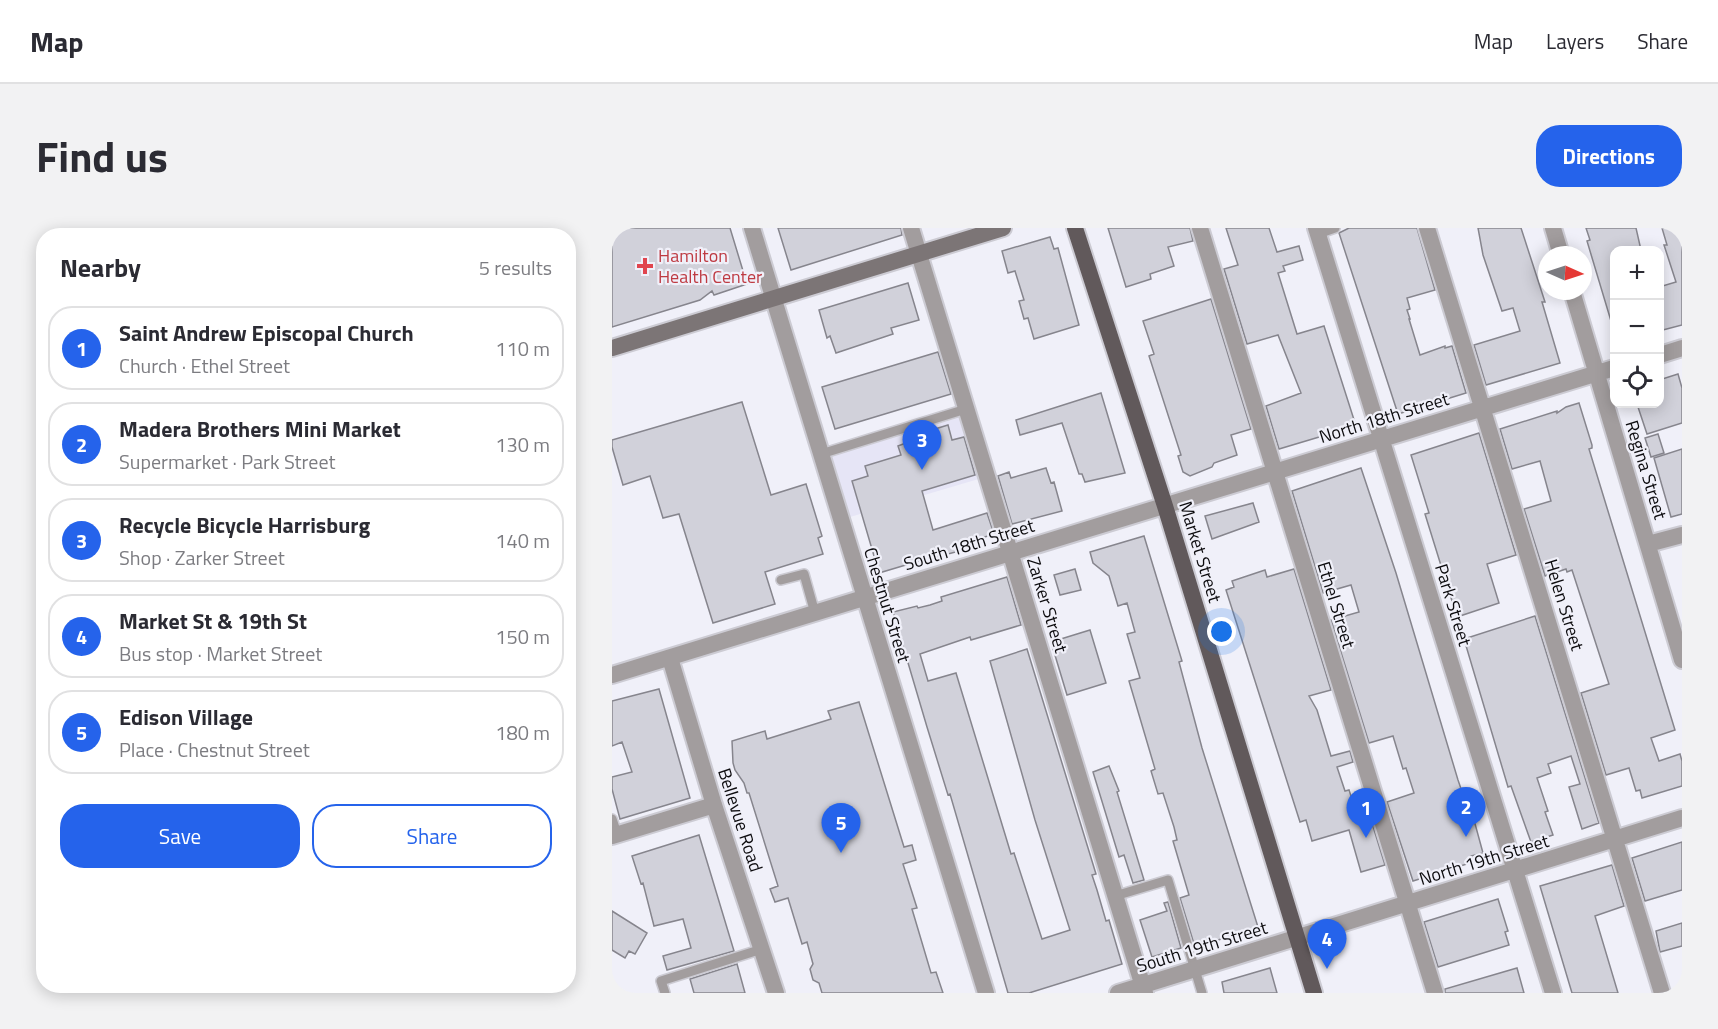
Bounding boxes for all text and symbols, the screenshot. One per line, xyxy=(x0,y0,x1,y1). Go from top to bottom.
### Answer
text: Map xyxy=(30,20,84,63)
text: Map xyxy=(1474,25,1513,57)
text: Layers xyxy=(1546,25,1604,57)
text: Share xyxy=(1637,25,1688,57)
text: Find us xyxy=(36,124,168,188)
button: Directions xyxy=(1536,125,1682,187)
place label: Hamilton Health Center xyxy=(658,242,762,290)
north arrow xyxy=(1538,246,1592,300)
map controls xyxy=(1610,246,1664,408)
button: + xyxy=(1610,246,1664,300)
text: Nearby xyxy=(60,248,141,287)
text: 5 results xyxy=(479,252,552,283)
marker: Hamilton Health Center xyxy=(636,257,654,275)
button: − xyxy=(1610,300,1664,354)
text: Saint Andrew Episcopal Church xyxy=(119,316,414,350)
text: 1 xyxy=(76,333,87,364)
text: 110 m xyxy=(495,333,550,364)
text: Church · Ethel Street xyxy=(119,350,290,381)
button: locate xyxy=(1610,354,1664,408)
street label: North 18th Street xyxy=(1316,385,1453,450)
text: Madera Brothers Mini Market xyxy=(119,412,401,446)
street label: Regina Street xyxy=(1619,417,1675,523)
pin: 3 xyxy=(902,420,942,470)
text: 2 xyxy=(76,429,87,460)
text: 130 m xyxy=(495,429,550,460)
text: Supermarket · Park Street xyxy=(119,446,335,477)
street label: Market Street xyxy=(1172,498,1229,606)
text: Recycle Bicycle Harrisburg xyxy=(119,508,370,542)
street label: South 18th Street xyxy=(900,512,1038,577)
text: 3 xyxy=(76,525,87,556)
text: 140 m xyxy=(495,525,550,556)
text: Shop · Zarker Street xyxy=(119,542,285,573)
street label: Chestnut Street xyxy=(857,544,918,666)
street label: Zarker Street xyxy=(1020,554,1075,657)
street label: Helen Street xyxy=(1538,556,1591,655)
street label: Ethel Street xyxy=(1310,558,1363,652)
street label: Park Street xyxy=(1428,560,1479,650)
text: Market St & 19th St xyxy=(119,604,307,638)
your location xyxy=(1207,617,1236,646)
text: 4 xyxy=(76,621,87,652)
text: 150 m xyxy=(495,621,550,652)
text: Bus stop · Market Street xyxy=(119,638,322,669)
text: Edison Village xyxy=(119,700,253,734)
text: 5 xyxy=(76,717,87,748)
text: 180 m xyxy=(495,717,550,748)
text: Place · Chestnut Street xyxy=(119,734,310,765)
street label: Bellevue Road xyxy=(711,764,770,875)
pin: 1 xyxy=(1346,788,1386,838)
pin: 2 xyxy=(1446,788,1486,837)
button: Save xyxy=(60,804,300,868)
button: Share xyxy=(312,804,552,868)
pin: 5 xyxy=(822,804,860,853)
street label: North 19th Street xyxy=(1416,827,1553,892)
street label: South 19th Street xyxy=(1133,914,1271,979)
pin: 4 xyxy=(1308,920,1346,969)

